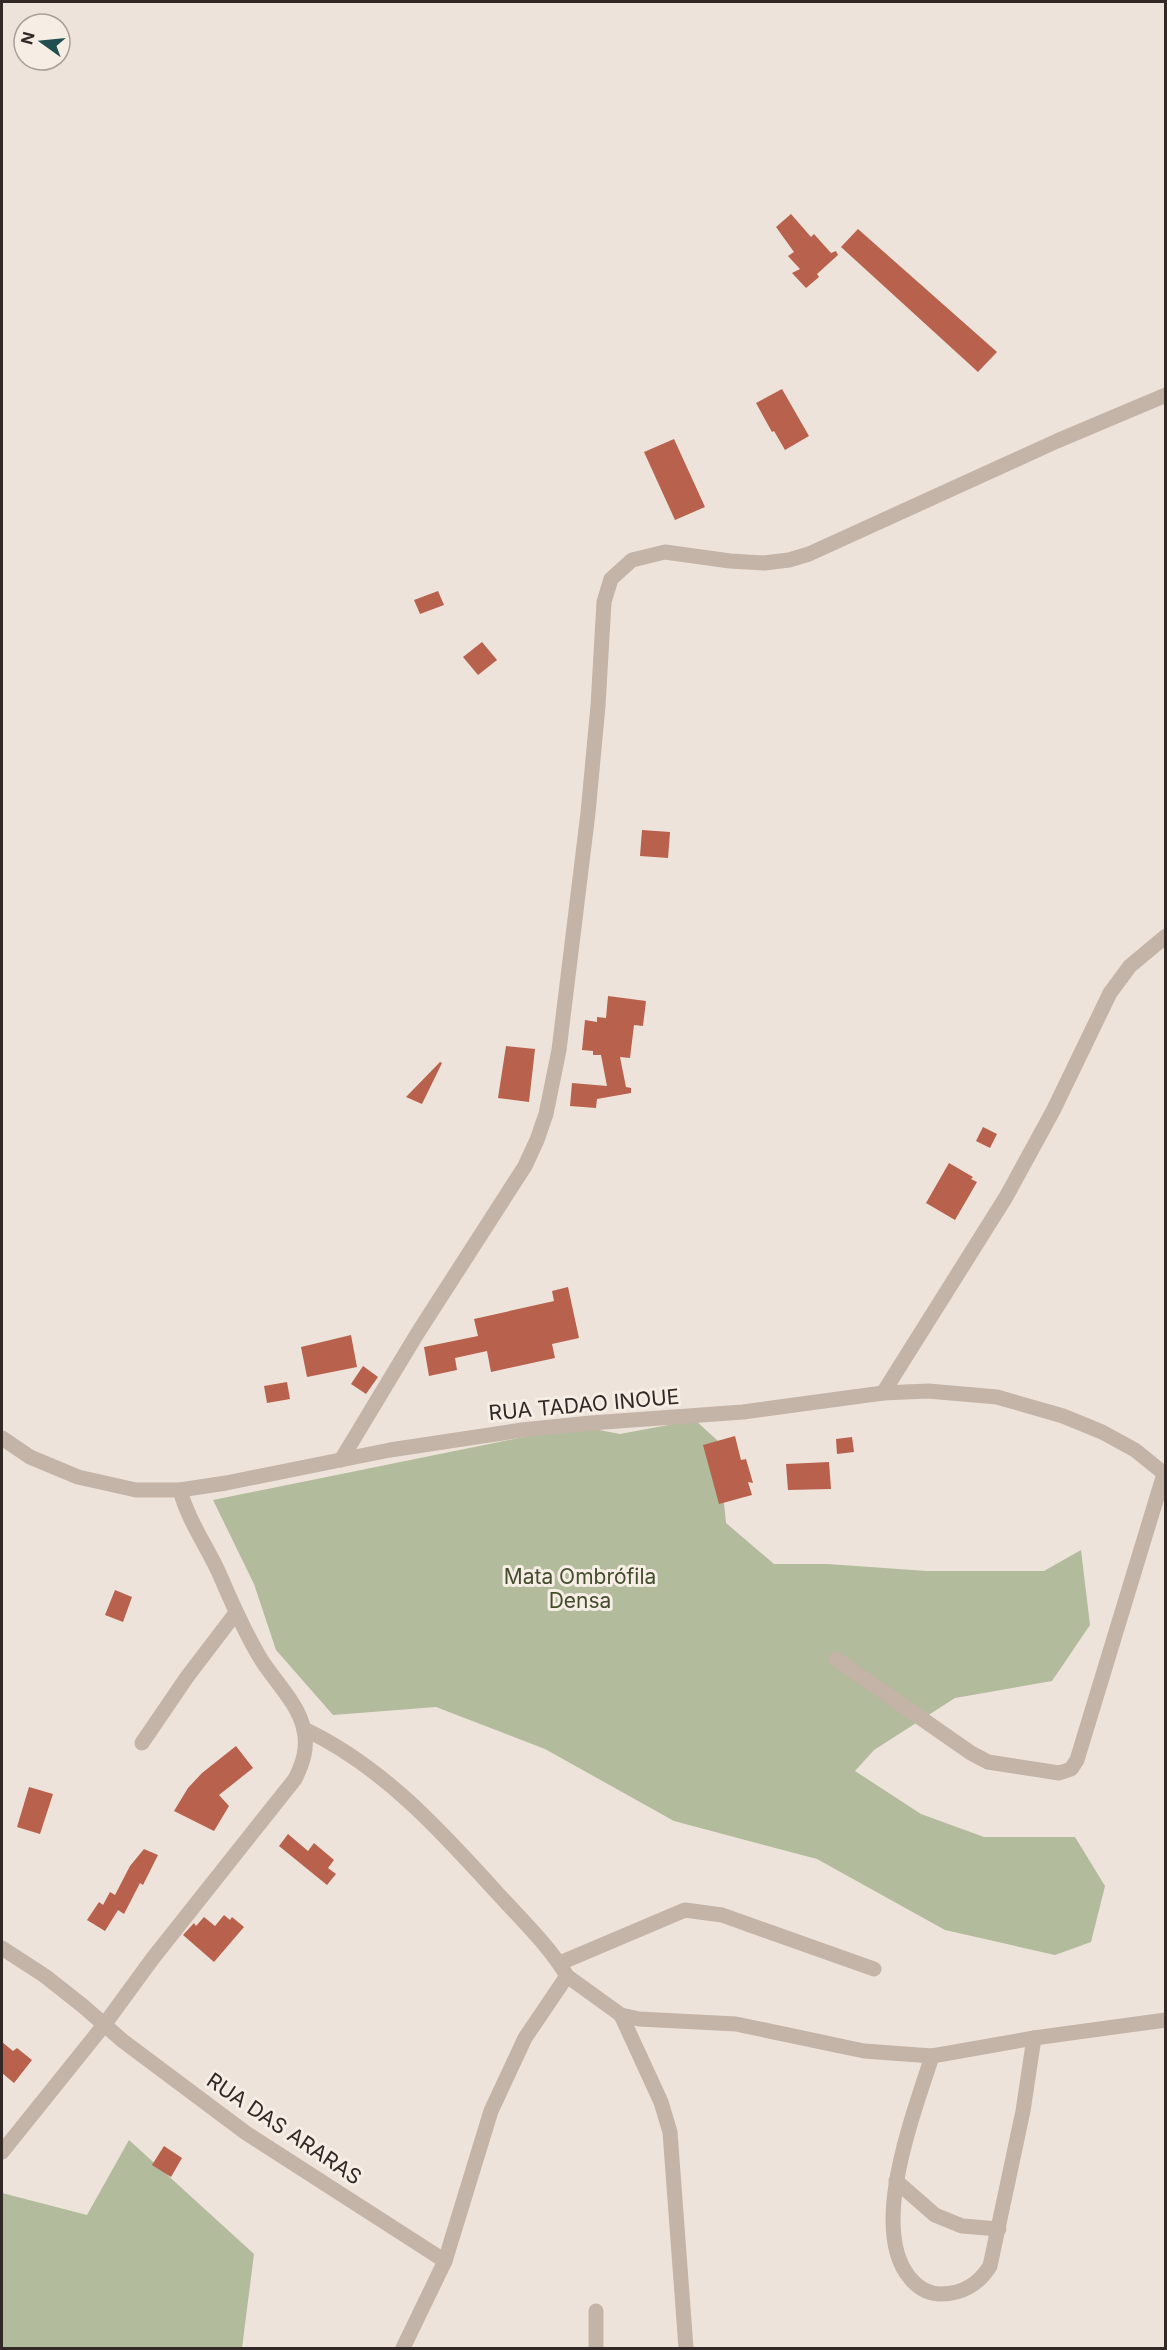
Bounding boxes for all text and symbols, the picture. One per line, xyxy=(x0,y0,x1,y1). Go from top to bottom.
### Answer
north arrow xyxy=(12,12,72,72)
text: N xyxy=(16,30,39,47)
street label: RUA TADAO INOUE xyxy=(488,1384,680,1425)
park label: Mata Ombrófila Densa xyxy=(504,1564,656,1613)
street label: RUA DAS ARARAS xyxy=(202,2068,366,2190)

